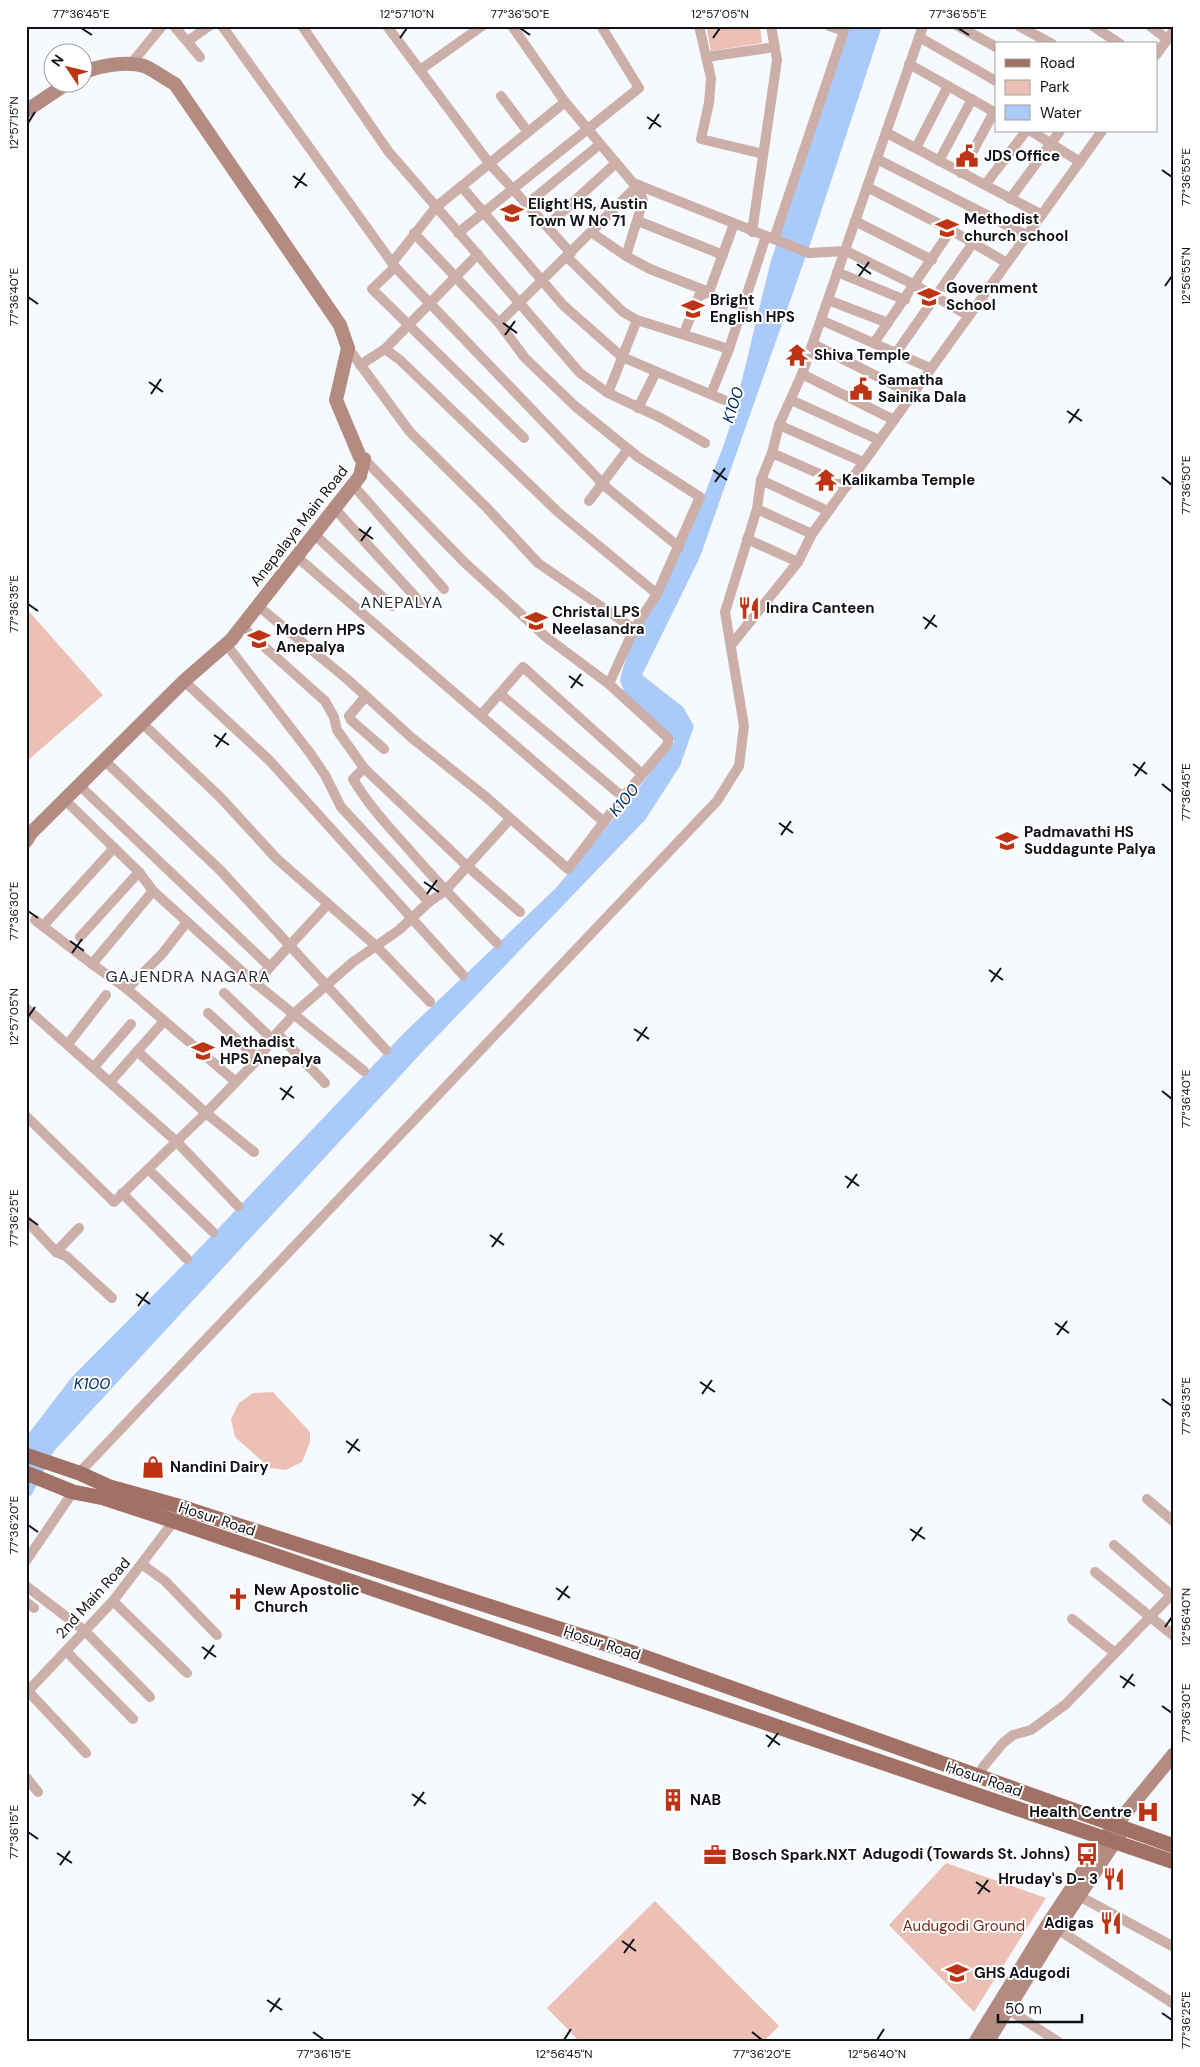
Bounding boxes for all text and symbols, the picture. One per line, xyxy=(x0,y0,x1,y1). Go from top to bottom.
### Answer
text: 77°36'45"E xyxy=(52,6,110,22)
text: 12°57'10"N xyxy=(380,6,434,22)
text: 77°36'50"E xyxy=(491,6,550,22)
text: 12°57'05"N xyxy=(691,6,749,22)
text: 77°36'55"E xyxy=(929,6,987,22)
north arrow xyxy=(42,42,92,92)
legend xyxy=(995,42,1158,132)
text: N xyxy=(47,51,68,70)
text: Road xyxy=(1040,53,1075,73)
text: Park xyxy=(1040,77,1070,97)
text: 12°57'15"N xyxy=(6,96,22,150)
text: Water xyxy=(1040,103,1082,123)
public building icon: JDS Office xyxy=(954,143,980,169)
place label: JDS Office xyxy=(984,146,1060,166)
text: 77°36'55"E xyxy=(1178,148,1194,206)
place label: Elight HS, Austin Town W No 71 xyxy=(528,194,647,231)
school or university icon: Elight HS, Austin Town W No 71 xyxy=(499,200,525,226)
place label: Methodist church school xyxy=(964,209,1068,246)
school or university icon: Methodist church school xyxy=(934,215,960,241)
text: 12°56'55"N xyxy=(1178,247,1194,305)
text: 77°36'40"E xyxy=(6,267,22,326)
place label: Government School xyxy=(946,278,1038,315)
school or university icon: Government School xyxy=(916,284,942,310)
place label: Bright English HPS xyxy=(710,290,795,327)
school or university icon: Bright English HPS xyxy=(680,296,706,322)
temple icon: Shiva Temple xyxy=(784,342,810,368)
place label: Shiva Temple xyxy=(814,345,910,365)
place label: Samatha Sainika Dala xyxy=(878,370,966,407)
public building icon: Samatha Sainika Dala xyxy=(848,376,874,402)
water label: K100 xyxy=(717,384,749,426)
text: 77°36'50"E xyxy=(1178,455,1194,514)
street label: Anepalaya Main Road xyxy=(246,462,352,590)
temple icon: Kalikamba Temple xyxy=(813,467,839,493)
place label: Kalikamba Temple xyxy=(842,470,975,490)
text: 77°36'35"E xyxy=(6,575,22,633)
district label: ANEPALYA xyxy=(361,592,443,613)
restaurant icon: Indira Canteen xyxy=(736,595,762,621)
place label: Indira Canteen xyxy=(766,598,874,618)
place label: Christal LPS Neelasandra xyxy=(552,602,645,639)
school or university icon: Christal LPS Neelasandra xyxy=(523,608,549,634)
place label: Modern HPS Anepalya xyxy=(276,620,365,657)
school or university icon: Modern HPS Anepalya xyxy=(246,626,272,652)
text: 77°36'45"E xyxy=(1178,763,1194,821)
water label: K100 xyxy=(604,779,644,821)
place label: Padmavathi HS Suddagunte Palya xyxy=(1024,822,1156,859)
school or university icon: Padmavathi HS Suddagunte Palya xyxy=(994,828,1020,854)
text: 77°36'30"E xyxy=(6,881,22,941)
district label: GAJENDRA NAGARA xyxy=(105,966,271,987)
text: 12°57'05"N xyxy=(6,988,22,1046)
place label: Methadist HPS Anepalya xyxy=(220,1032,321,1069)
school or university icon: Methadist HPS Anepalya xyxy=(190,1038,216,1064)
text: 77°36'40"E xyxy=(1178,1069,1194,1128)
text: 77°36'25"E xyxy=(6,1189,22,1247)
water label: K100 xyxy=(74,1373,110,1394)
text: 77°36'35"E xyxy=(1178,1377,1194,1435)
shop icon: Nandini Dairy xyxy=(140,1454,166,1480)
place label: Nandini Dairy xyxy=(170,1457,269,1477)
text: 77°36'20"E xyxy=(6,1495,22,1554)
street label: Hosur Road xyxy=(176,1497,258,1541)
street label: 2nd Main Road xyxy=(51,1553,135,1643)
place label: New Apostolic Church xyxy=(254,1580,360,1617)
church icon: New Apostolic Church xyxy=(225,1586,251,1612)
text: 12°56'40"N xyxy=(1178,1588,1194,1646)
street label: Hosur Road xyxy=(561,1621,643,1665)
text: 77°36'30"E xyxy=(1178,1683,1194,1743)
street label: Hosur Road xyxy=(943,1757,1025,1801)
building icon: NAB xyxy=(660,1787,686,1813)
place label: NAB xyxy=(690,1790,721,1810)
hospital icon: Health Centre xyxy=(1135,1799,1161,1825)
place label: Health Centre xyxy=(1029,1802,1132,1822)
text: 77°36'15"E xyxy=(6,1804,22,1859)
bus stop icon: Adugodi (Towards St. Johns) xyxy=(1074,1841,1100,1867)
office icon: Bosch Spark.NXT xyxy=(702,1842,728,1868)
place label: Adugodi (Towards St. Johns) xyxy=(862,1844,1070,1864)
place label: Bosch Spark.NXT xyxy=(732,1845,857,1865)
restaurant icon: Hruday's D- 3 xyxy=(1101,1866,1127,1892)
place label: Hruday's D- 3 xyxy=(998,1869,1098,1889)
restaurant icon: Adigas xyxy=(1098,1910,1124,1936)
place label: Adigas xyxy=(1044,1913,1094,1933)
park label: Audugodi Ground xyxy=(903,1916,1025,1936)
school or university icon: GHS Adugodi xyxy=(944,1960,970,1986)
place label: GHS Adugodi xyxy=(974,1963,1070,1983)
text: 77°36'25"E xyxy=(1178,1991,1194,2049)
scale bar xyxy=(998,1992,1081,2024)
text: 50 m xyxy=(1005,1999,1042,2019)
text: 77°36'15"E xyxy=(297,2046,352,2062)
text: 12°56'45"N xyxy=(535,2046,593,2062)
text: 77°36'20"E xyxy=(733,2046,792,2062)
text: 12°56'40"N xyxy=(848,2046,906,2062)

